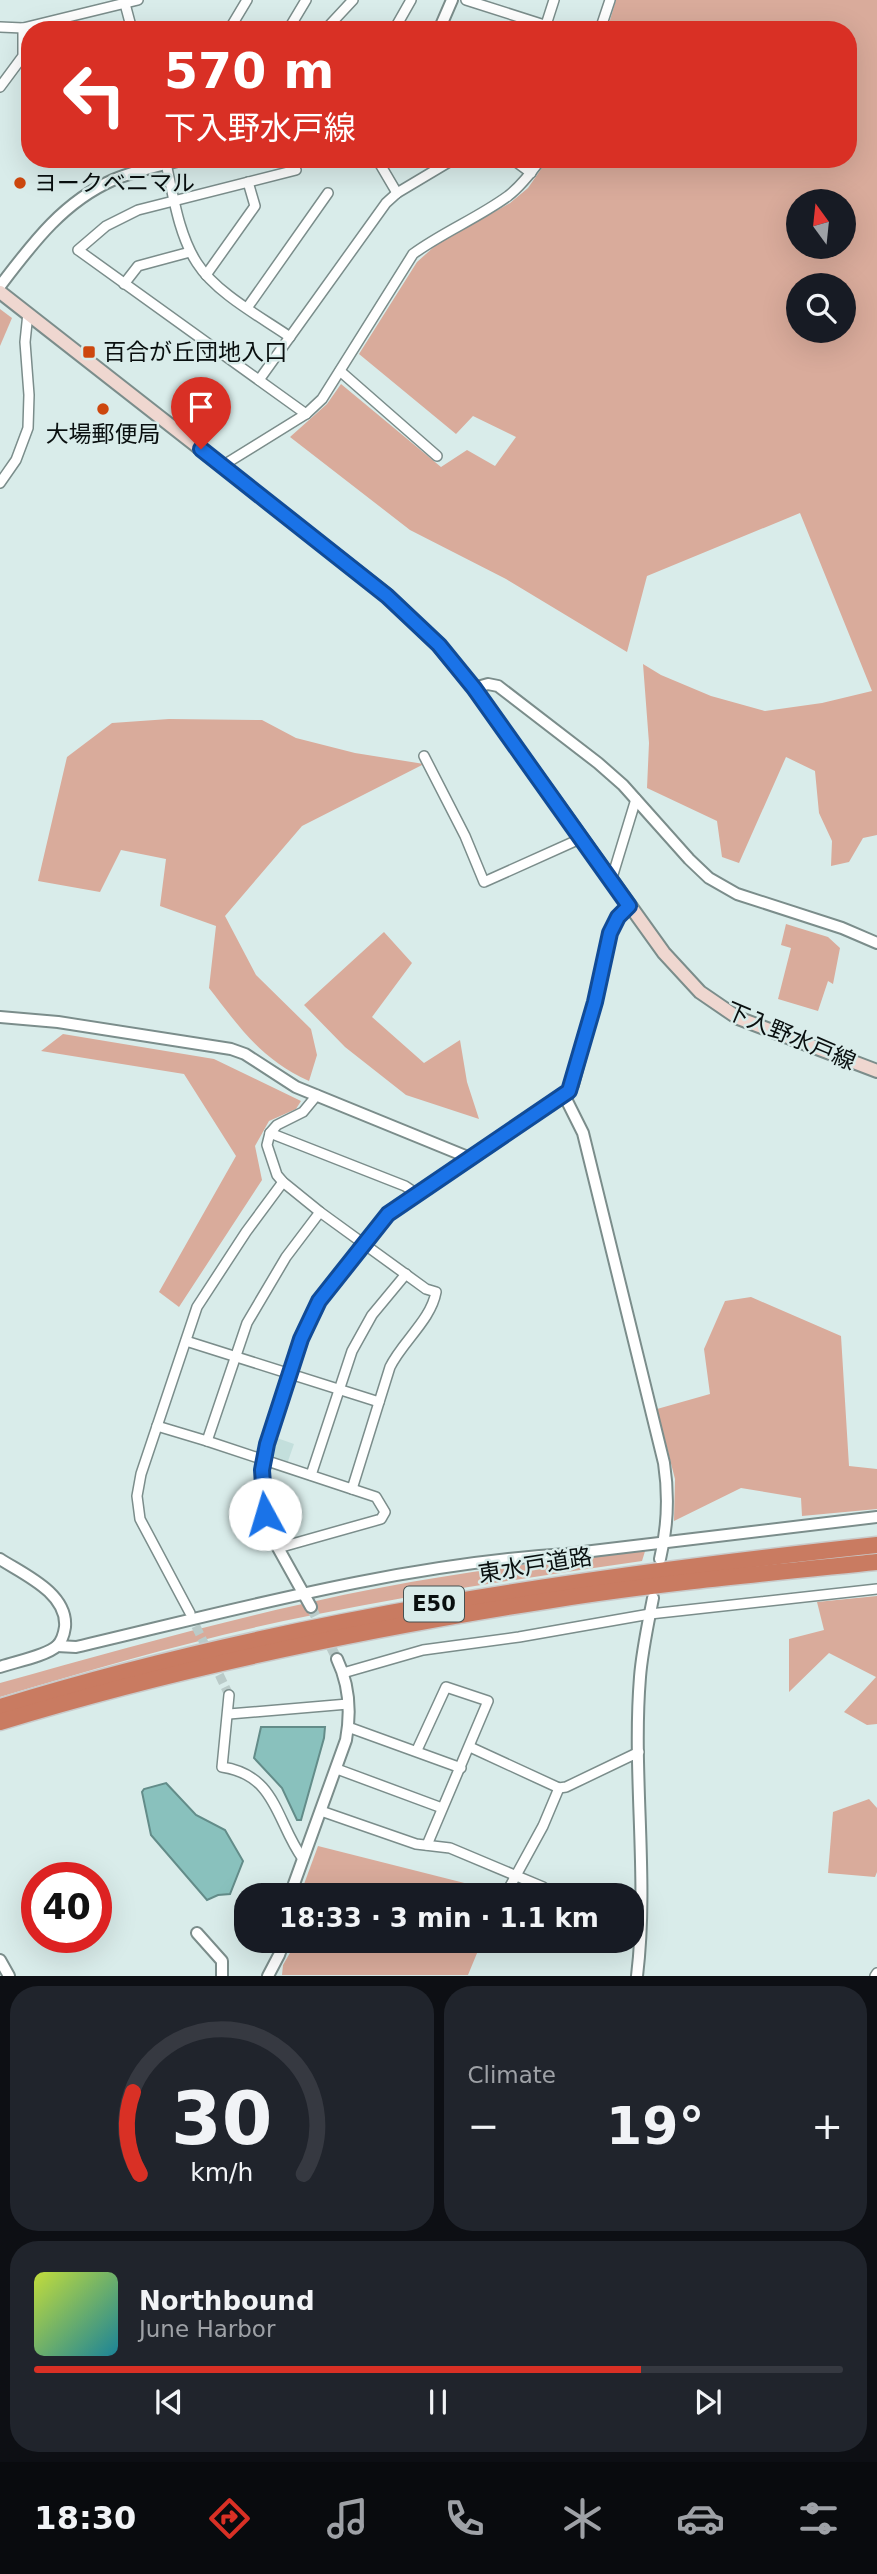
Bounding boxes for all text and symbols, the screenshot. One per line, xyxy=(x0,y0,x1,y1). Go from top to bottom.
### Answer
text: 570 m xyxy=(164,43,334,100)
icon: left xyxy=(49,49,140,140)
text: 下入野水戸線 xyxy=(164,109,356,147)
place label: ヨークベニマル xyxy=(34,170,195,196)
marker: ヨークベニマル xyxy=(12,175,28,191)
north arrow xyxy=(786,189,856,259)
map controls xyxy=(786,189,856,343)
button: search xyxy=(786,273,856,343)
place label: 百合が丘団地入口 xyxy=(103,339,287,365)
marker: 百合が丘団地入口 xyxy=(81,344,97,360)
pin xyxy=(171,377,231,449)
icon: arrive xyxy=(182,388,220,426)
marker: 大場郵便局 xyxy=(95,401,111,417)
place label: 大場郵便局 xyxy=(46,421,161,447)
street label: 下入野水戸線 xyxy=(722,997,860,1075)
position arrow xyxy=(228,1477,302,1551)
street label: 東水戸道路 xyxy=(476,1543,594,1587)
road number: E50 xyxy=(404,1586,464,1622)
speed limit sign: 40 xyxy=(21,1862,112,1953)
text: 18:33 · 3 min · 1.1 km xyxy=(279,1903,599,1933)
text: Climate xyxy=(468,2062,556,2088)
text: 30 xyxy=(171,2077,272,2162)
text: 19° xyxy=(606,2096,704,2156)
text: − xyxy=(468,2104,499,2148)
text: + xyxy=(811,2104,843,2148)
text: km/h xyxy=(190,2158,253,2187)
text: Northbound xyxy=(139,2286,315,2316)
text: June Harbor xyxy=(139,2316,275,2342)
icon: previous xyxy=(150,2383,188,2421)
icon: pause xyxy=(419,2383,457,2421)
icon: next xyxy=(689,2383,727,2421)
icon: directions xyxy=(205,2494,254,2543)
icon: music xyxy=(323,2494,372,2543)
icon: phone xyxy=(440,2494,489,2543)
icon: climate xyxy=(558,2494,607,2543)
icon: car xyxy=(676,2494,725,2543)
icon: filters xyxy=(794,2494,843,2543)
text: 18:30 xyxy=(34,2499,136,2537)

